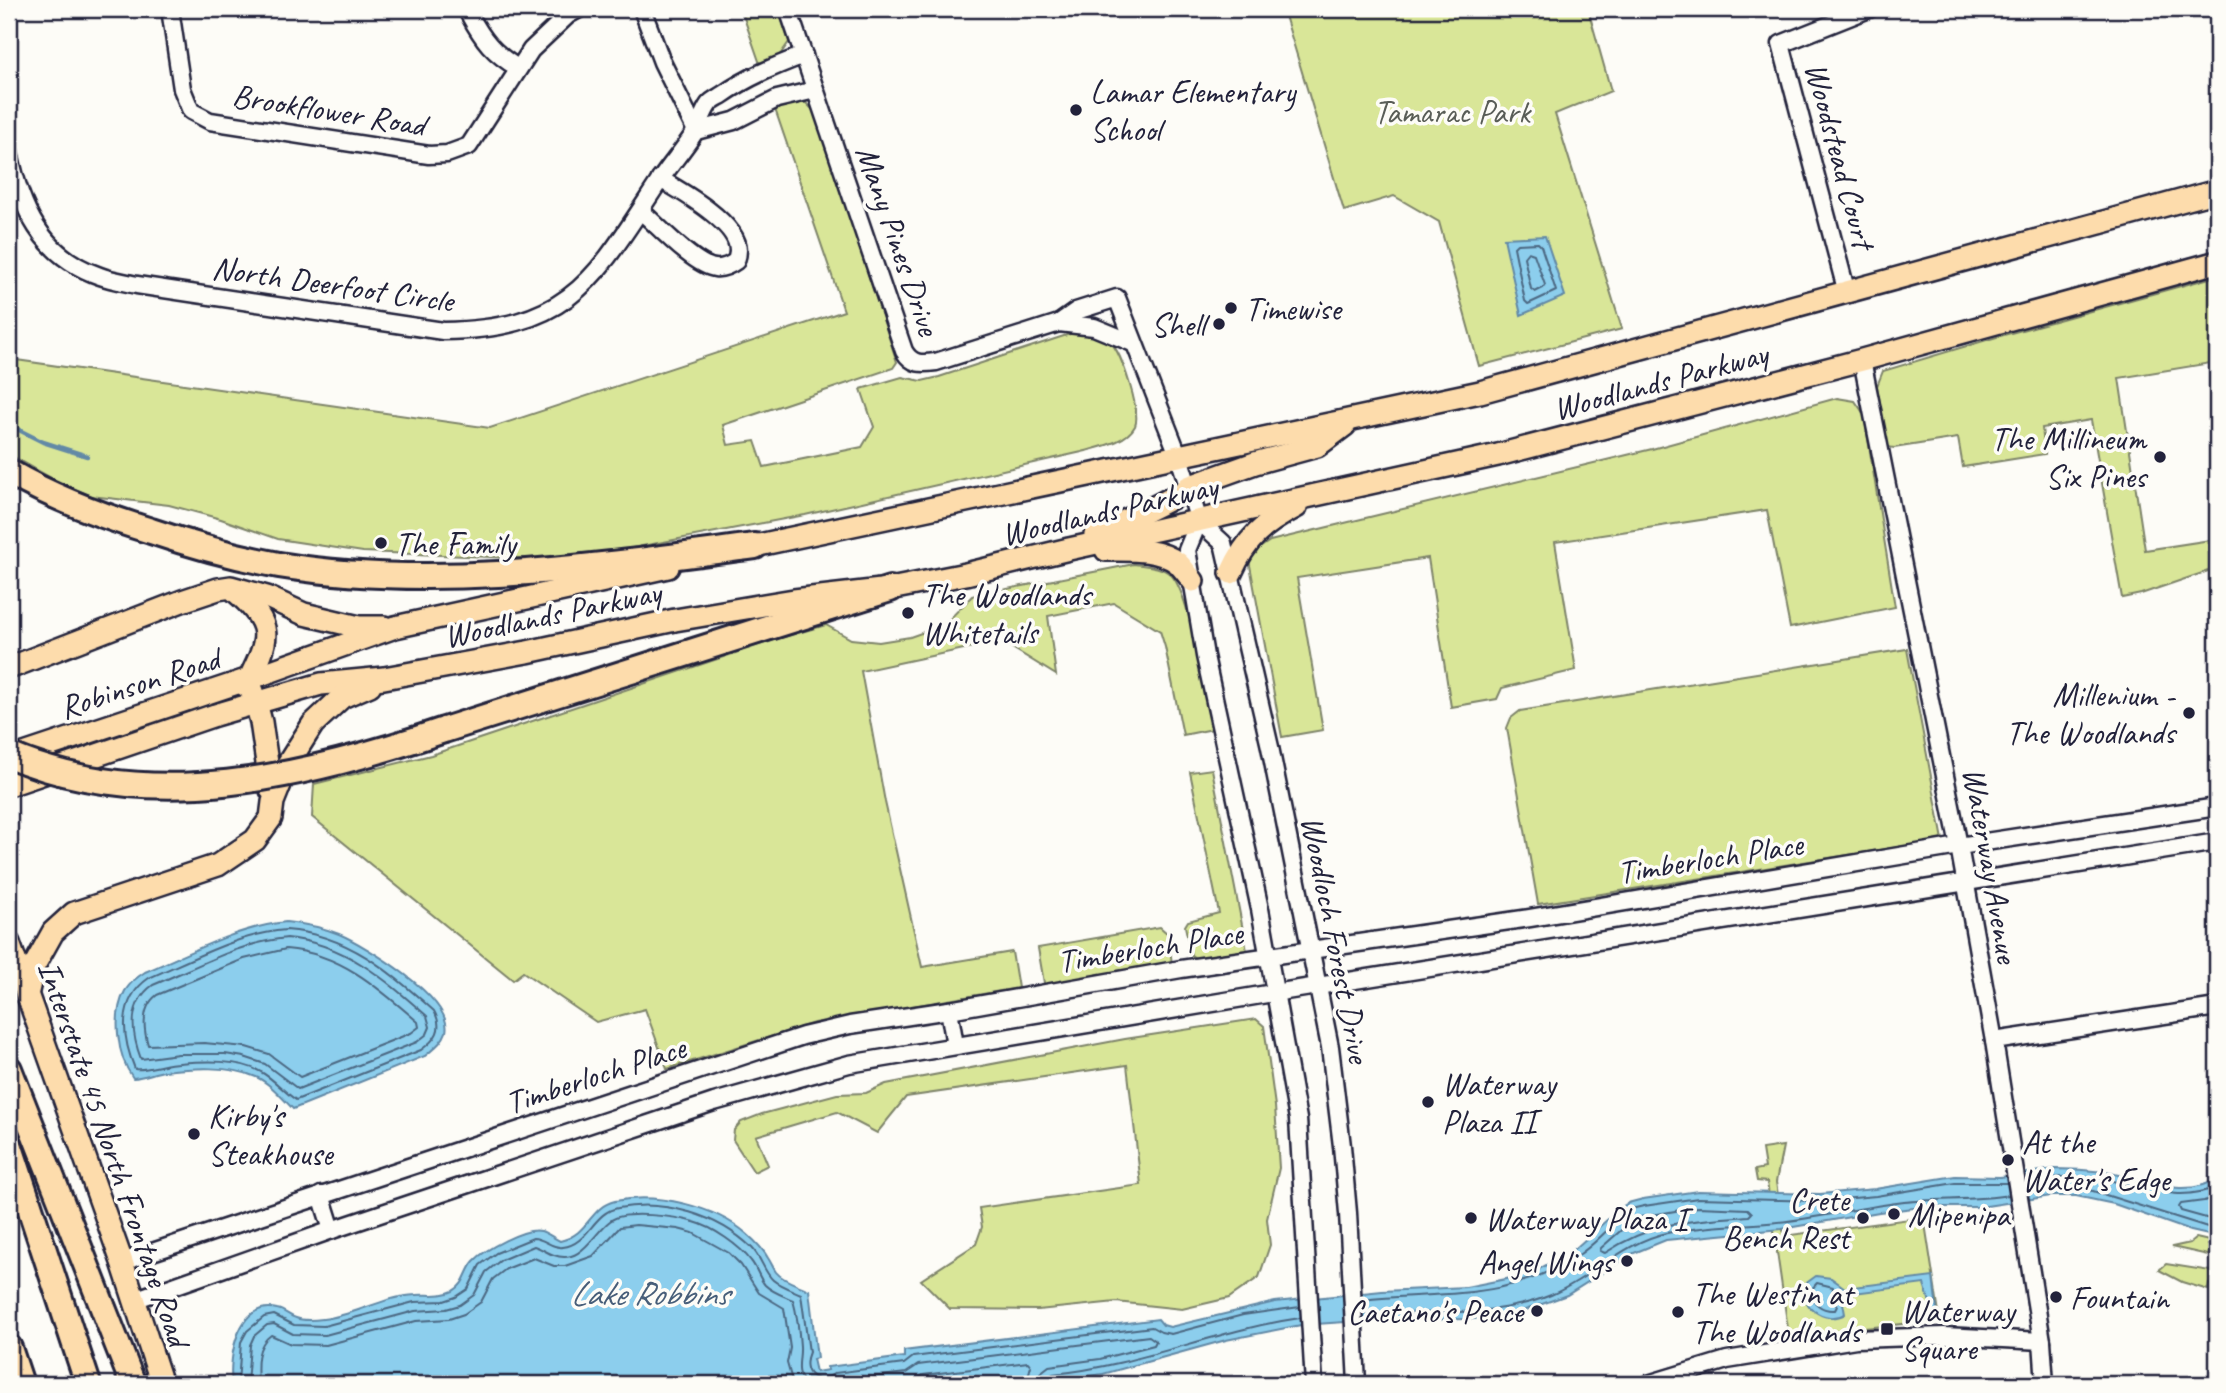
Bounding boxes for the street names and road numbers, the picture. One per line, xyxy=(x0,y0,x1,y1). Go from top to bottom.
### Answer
street label: Woodstead Court xyxy=(1795,58,1886,257)
street label: Brookflower Road xyxy=(230,74,433,147)
street label: Many Pines Drive xyxy=(846,140,951,343)
street label: North Deerfoot Circle xyxy=(210,246,458,322)
street label: Woodlands Parkway xyxy=(1549,331,1775,430)
street label: Woodlands Parkway xyxy=(997,464,1224,555)
street label: Woodlands Parkway xyxy=(440,570,667,657)
street label: Robinson Road xyxy=(54,636,229,728)
street label: Waterway Avenue xyxy=(1953,764,2029,968)
street label: Woodloch Forest Drive xyxy=(1292,812,1381,1068)
street label: Timberloch Place xyxy=(1615,822,1808,893)
street label: Timberloch Place xyxy=(1055,911,1248,982)
street label: Interstate 45 North Frontage Road xyxy=(28,955,201,1356)
street label: Timberloch Place xyxy=(500,1025,693,1124)

